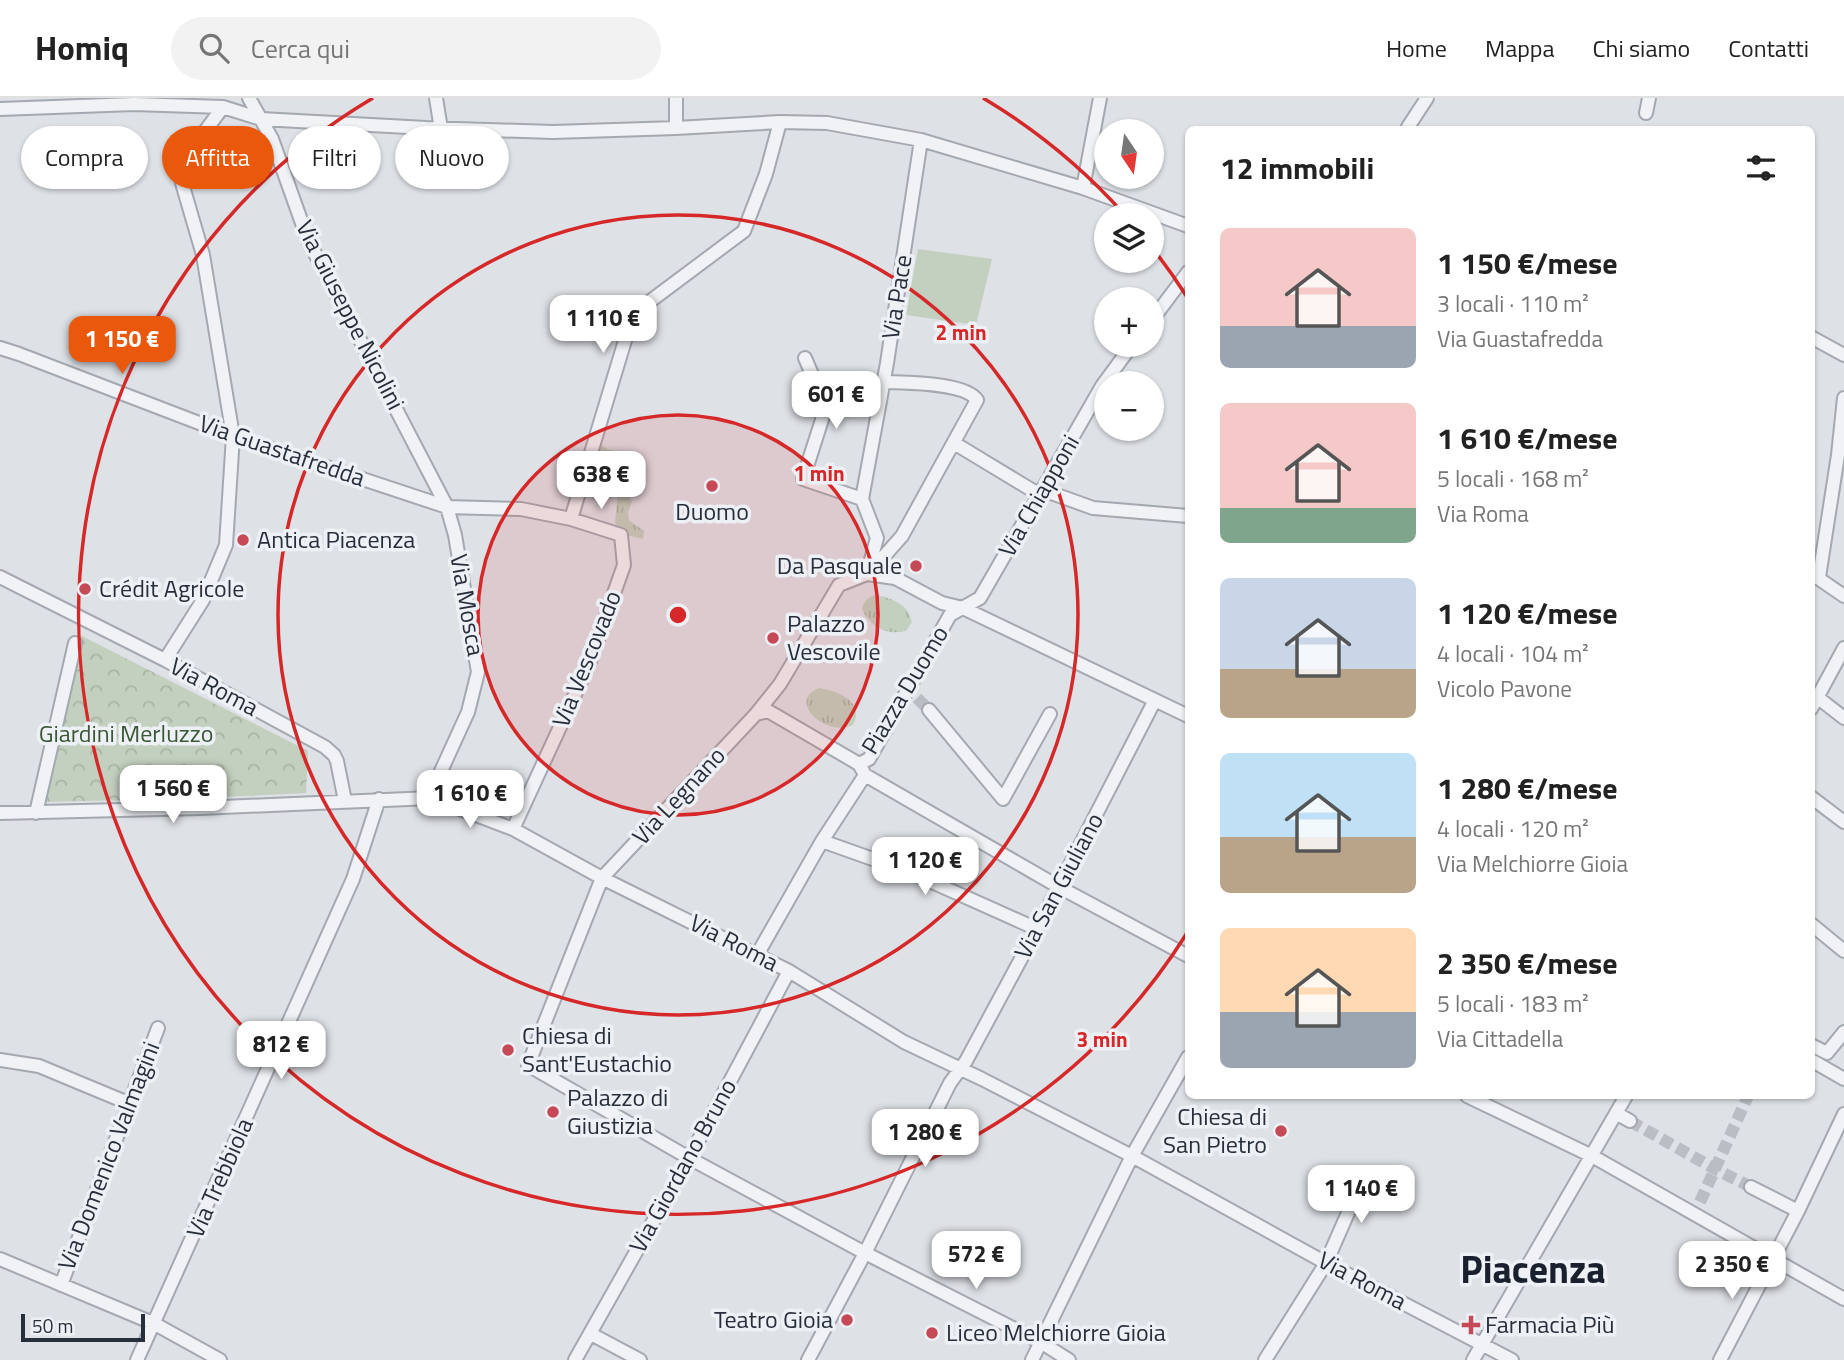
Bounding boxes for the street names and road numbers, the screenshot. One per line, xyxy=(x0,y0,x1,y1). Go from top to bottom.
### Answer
street label: Via Giuseppe Nicolini xyxy=(287,213,414,416)
street label: Via Pace xyxy=(872,252,920,342)
street label: Via Guastafredda xyxy=(195,405,370,495)
street label: Via Chiapponi xyxy=(989,428,1088,563)
street label: Via Mosca xyxy=(441,551,495,659)
street label: Via Vescovado xyxy=(542,585,630,732)
street label: Piazza Duomo xyxy=(852,618,957,761)
street label: Via Roma xyxy=(164,648,265,725)
street label: Via Legnano xyxy=(623,738,733,853)
street label: Via San Giuliano xyxy=(1004,806,1112,965)
street label: Via Roma xyxy=(684,904,785,980)
street label: Via Domenico Valmagini xyxy=(48,1036,168,1275)
street label: Via Giordano Bruno xyxy=(619,1072,745,1259)
street label: Via Trebbiola xyxy=(177,1112,262,1243)
street label: Via Roma xyxy=(1312,1242,1413,1319)

